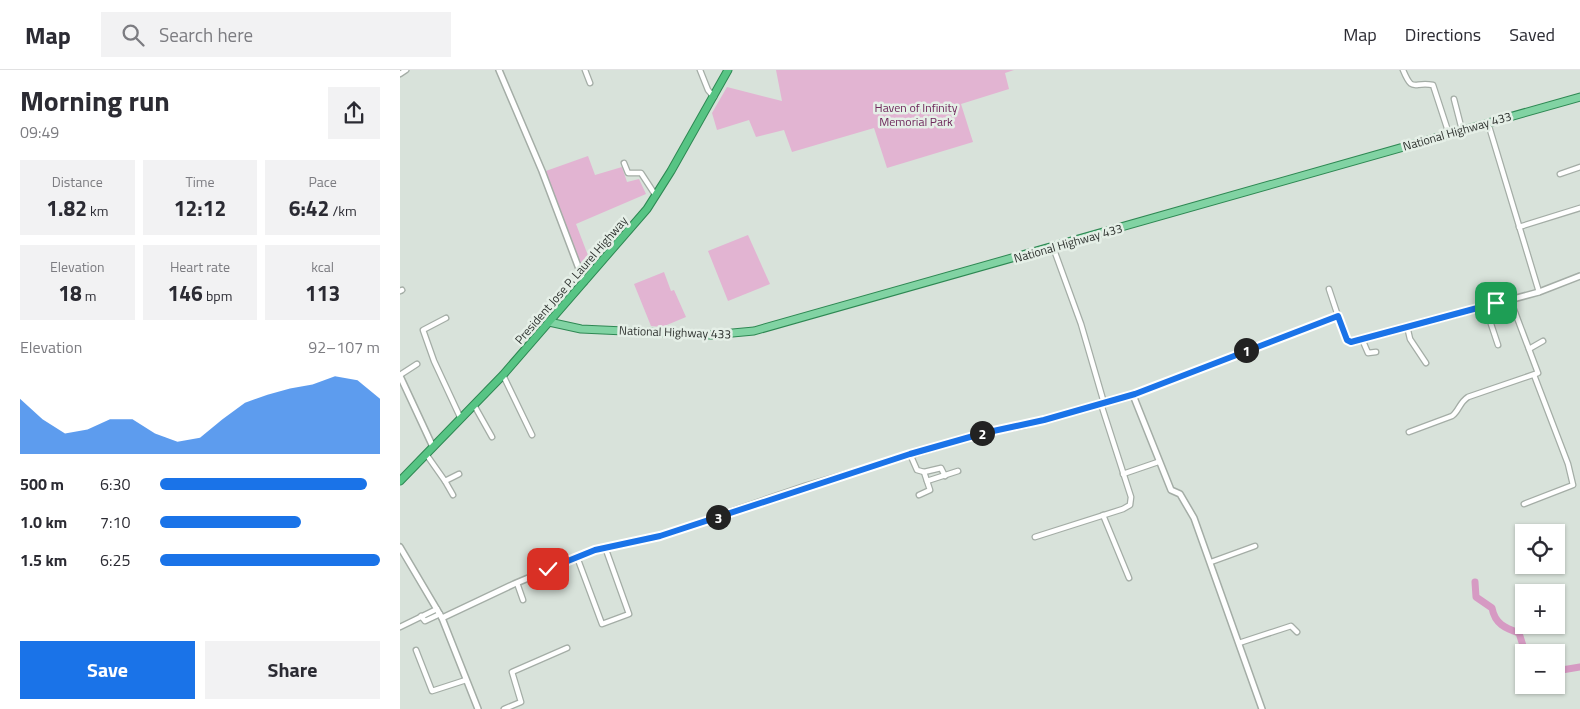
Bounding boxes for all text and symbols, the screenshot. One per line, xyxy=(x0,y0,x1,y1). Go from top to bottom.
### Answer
search box xyxy=(101,12,451,57)
text: Map xyxy=(25,17,71,53)
text: Search here xyxy=(159,20,253,49)
icon: search xyxy=(119,21,147,49)
text: Map xyxy=(1343,21,1377,48)
text: Directions xyxy=(1405,21,1481,48)
text: Saved xyxy=(1509,21,1555,48)
text: Morning run xyxy=(20,79,170,122)
button: share xyxy=(328,87,380,139)
park label: Haven of Infinity Memorial Park xyxy=(875,98,958,131)
street label: National Highway 433 xyxy=(1401,106,1513,156)
text: 09:49 xyxy=(20,120,59,144)
text: Distance xyxy=(52,171,103,192)
text: Time xyxy=(185,171,215,192)
text: Pace xyxy=(308,171,337,192)
text: 1.82 xyxy=(46,192,87,224)
text: 12:12 xyxy=(174,192,226,224)
text: 6:42 xyxy=(289,192,329,224)
text: km xyxy=(87,200,108,221)
text: /km xyxy=(329,200,357,221)
street label: President Jose P. Laurel Highway xyxy=(510,212,632,348)
street label: National Highway 433 xyxy=(1012,218,1124,268)
text: Elevation xyxy=(50,256,105,277)
text: Heart rate xyxy=(170,256,230,277)
text: kcal xyxy=(311,256,334,277)
text: 18 xyxy=(58,277,82,309)
text: 146 xyxy=(168,277,203,309)
text: 113 xyxy=(305,277,340,309)
pin xyxy=(1475,282,1517,324)
text: m xyxy=(82,285,96,306)
text: bpm xyxy=(203,285,232,306)
icon: arrive xyxy=(1482,289,1510,317)
street label: National Highway 433 xyxy=(619,321,731,343)
text: Elevation xyxy=(20,335,82,359)
text: 92–107 m xyxy=(308,335,380,359)
pin: 1 xyxy=(1234,338,1258,362)
text: 1 xyxy=(1243,340,1250,361)
pin: 2 xyxy=(970,420,994,446)
text: 2 xyxy=(979,423,986,444)
text: 500 m xyxy=(20,472,64,496)
text: 6:30 xyxy=(100,472,130,496)
pin: 3 xyxy=(706,504,730,530)
text: 3 xyxy=(715,507,722,528)
text: 1.0 km xyxy=(20,510,67,534)
text: 7:10 xyxy=(100,510,130,534)
map controls xyxy=(1515,524,1565,694)
button: locate xyxy=(1515,524,1565,574)
text: 1.5 km xyxy=(20,548,67,572)
text: 6:25 xyxy=(100,548,130,572)
pin xyxy=(527,548,569,590)
icon: check xyxy=(534,555,562,583)
button: + xyxy=(1515,584,1565,634)
button: Save xyxy=(20,641,195,699)
button: Share xyxy=(205,641,380,699)
button: − xyxy=(1515,644,1565,694)

